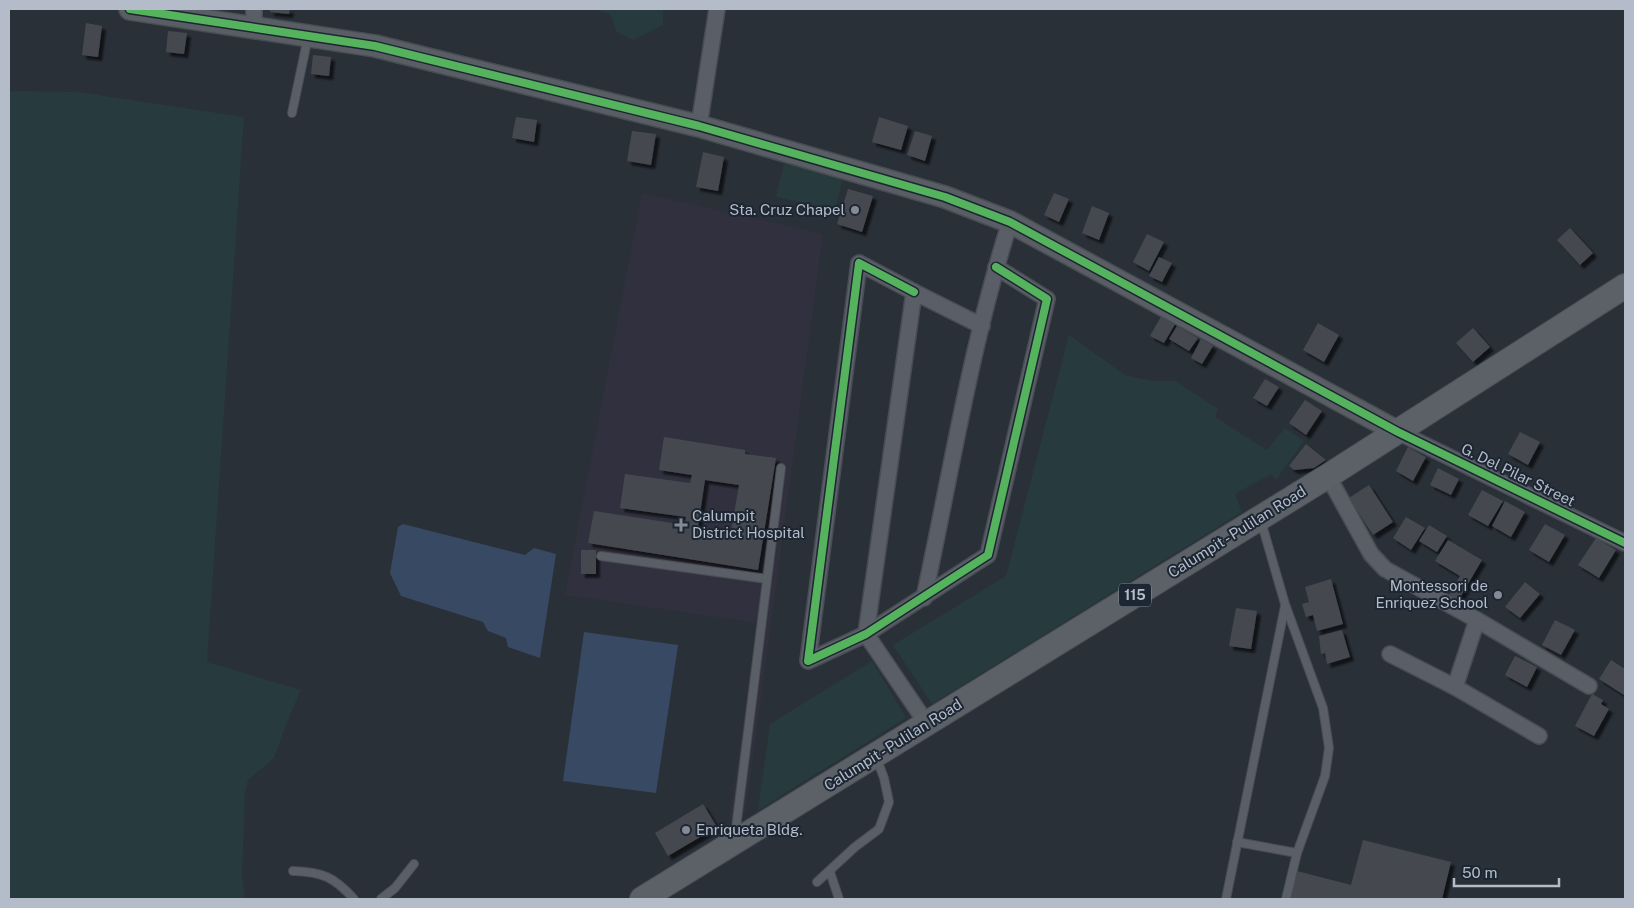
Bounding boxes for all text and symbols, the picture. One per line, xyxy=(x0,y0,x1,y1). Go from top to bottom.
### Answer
place label: Sta. Cruz Chapel xyxy=(729,201,845,218)
marker: Sta. Cruz Chapel xyxy=(849,204,861,216)
street label: G. Del Pilar Street xyxy=(1459,440,1578,510)
street label: Calumpit - Pulilan Road xyxy=(1165,482,1309,581)
place label: Calumpit District Hospital xyxy=(692,507,805,541)
marker: Calumpit District Hospital xyxy=(674,518,688,532)
place label: Montessori de Enriquez School xyxy=(1376,577,1488,611)
road number: 115 xyxy=(1119,584,1151,606)
marker: Montessori de Enriquez School xyxy=(1492,589,1504,601)
street label: Calumpit - Pulilan Road xyxy=(821,695,965,794)
place label: Enriqueta Bldg. xyxy=(696,821,803,838)
marker: Enriqueta Bldg. xyxy=(680,824,692,836)
scale bar xyxy=(1454,856,1559,888)
text: 50 m xyxy=(1462,864,1497,881)

